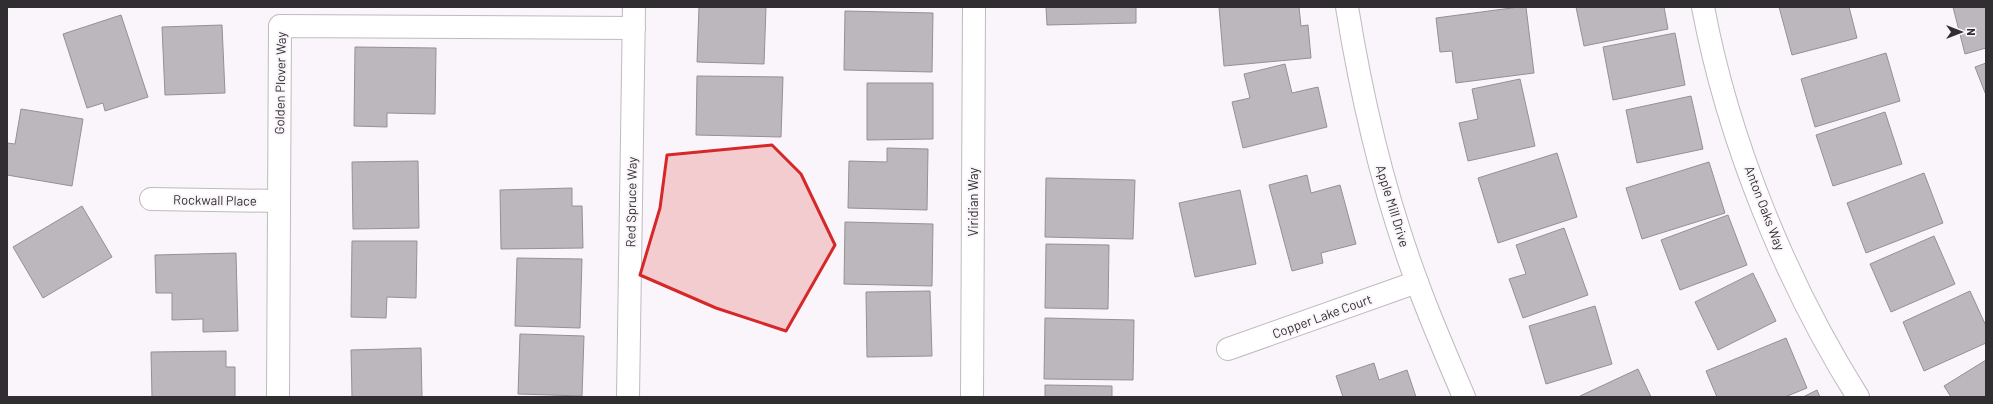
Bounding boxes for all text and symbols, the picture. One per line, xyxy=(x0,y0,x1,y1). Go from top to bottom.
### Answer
north arrow xyxy=(1941,12,1981,52)
text: N xyxy=(1965,28,1978,36)
street label: Golden Plover Way xyxy=(271,31,289,135)
street label: Red Spruce Way xyxy=(622,157,640,247)
street label: Apple Mill Drive xyxy=(1373,163,1413,249)
street label: Anton Oaks Way xyxy=(1742,163,1788,253)
street label: Viridian Way xyxy=(965,167,981,237)
street label: Rockwall Place xyxy=(173,191,257,209)
street label: Copper Lake Court xyxy=(1270,291,1374,341)

